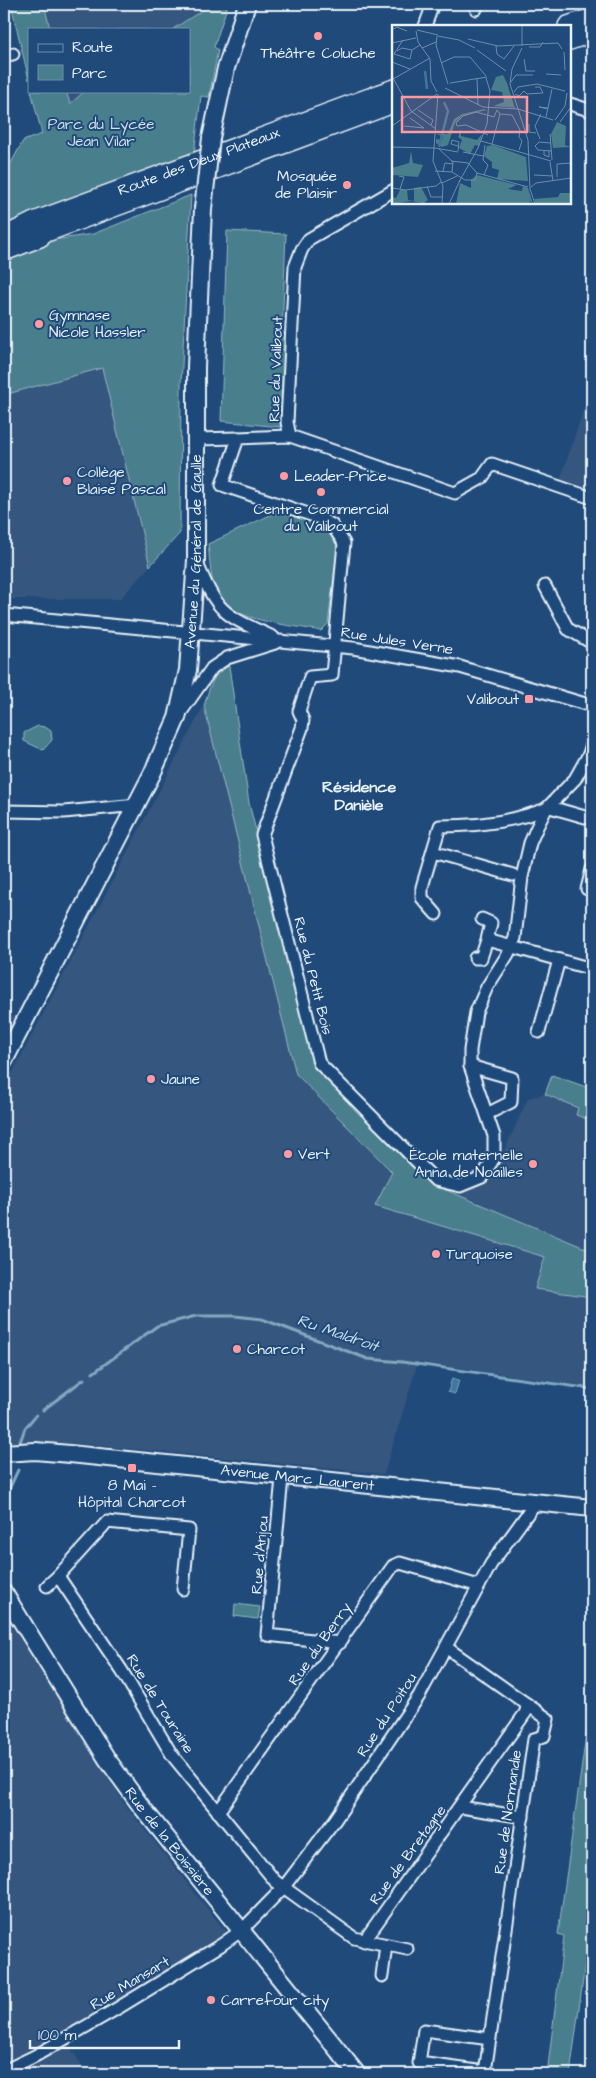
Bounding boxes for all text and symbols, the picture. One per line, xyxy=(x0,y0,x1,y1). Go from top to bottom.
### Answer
inset map xyxy=(392,25,571,204)
legend xyxy=(28,28,190,92)
marker: Théâtre Coluche xyxy=(312,30,324,42)
text: Route xyxy=(72,37,113,58)
place label: Théâtre Coluche xyxy=(260,43,376,64)
text: Parc xyxy=(72,63,107,84)
park label: Parc du Lycée Jean Vilar xyxy=(48,114,154,152)
street label: Route des Deux Plateaux xyxy=(115,121,283,201)
place label: Mosquée de Plaisir xyxy=(275,166,337,204)
marker: Mosquée de Plaisir xyxy=(341,179,353,191)
place label: Gymnase Nicole Hassler xyxy=(49,305,146,343)
street label: Rue du Valibout xyxy=(264,316,288,422)
marker: Gymnase Nicole Hassler xyxy=(33,318,45,330)
street label: Avenue du Général de Gaulle xyxy=(179,454,207,650)
place label: Collège Blaise Pascal xyxy=(77,462,166,500)
place label: Leader-Price xyxy=(294,466,387,487)
marker: Leader-Price xyxy=(278,470,290,482)
marker: Collège Blaise Pascal xyxy=(61,475,73,487)
marker: Centre Commercial du Valibout xyxy=(315,486,327,498)
place label: Centre Commercial du Valibout xyxy=(253,499,389,537)
street label: Rue Jules Verne xyxy=(339,622,455,660)
place label: Valibout xyxy=(467,689,519,710)
marker: Valibout xyxy=(523,693,535,705)
district label: Résidence Danièle xyxy=(322,776,396,816)
street label: Rue du Petit Bois xyxy=(288,915,338,1038)
place label: Jaune xyxy=(161,1069,200,1090)
marker: Jaune xyxy=(145,1073,157,1085)
place label: Vert xyxy=(298,1144,330,1165)
place label: École maternelle Anna de Noailles xyxy=(410,1145,523,1183)
marker: Vert xyxy=(282,1148,294,1160)
marker: École maternelle Anna de Noailles xyxy=(527,1158,539,1170)
place label: Turquoise xyxy=(446,1244,513,1265)
marker: Turquoise xyxy=(430,1248,442,1260)
water label: Ru Maldroit xyxy=(294,1309,383,1358)
place label: Charcot xyxy=(247,1339,305,1360)
marker: Charcot xyxy=(231,1343,243,1355)
street label: Avenue Marc Laurent xyxy=(220,1459,375,1496)
marker: 8 Mai - Hôpital Charcot xyxy=(126,1462,138,1474)
place label: 8 Mai - Hôpital Charcot xyxy=(78,1475,186,1513)
street label: Rue d'Anjou xyxy=(246,1515,274,1595)
street label: Rue du Berry xyxy=(283,1598,357,1690)
street label: Rue de Touraine xyxy=(121,1650,199,1758)
street label: Rue du Poitou xyxy=(352,1669,422,1761)
street label: Rue de Normandie xyxy=(489,1749,527,1875)
street label: Rue de la Boissière xyxy=(120,1783,220,1900)
street label: Rue de Bretagne xyxy=(365,1801,452,1910)
street label: Rue Mansart xyxy=(86,1951,174,2015)
place label: Carrefour city xyxy=(221,1990,329,2012)
marker: Carrefour city xyxy=(205,1994,217,2006)
scale bar xyxy=(30,2018,179,2050)
text: 100 m xyxy=(38,2025,77,2046)

